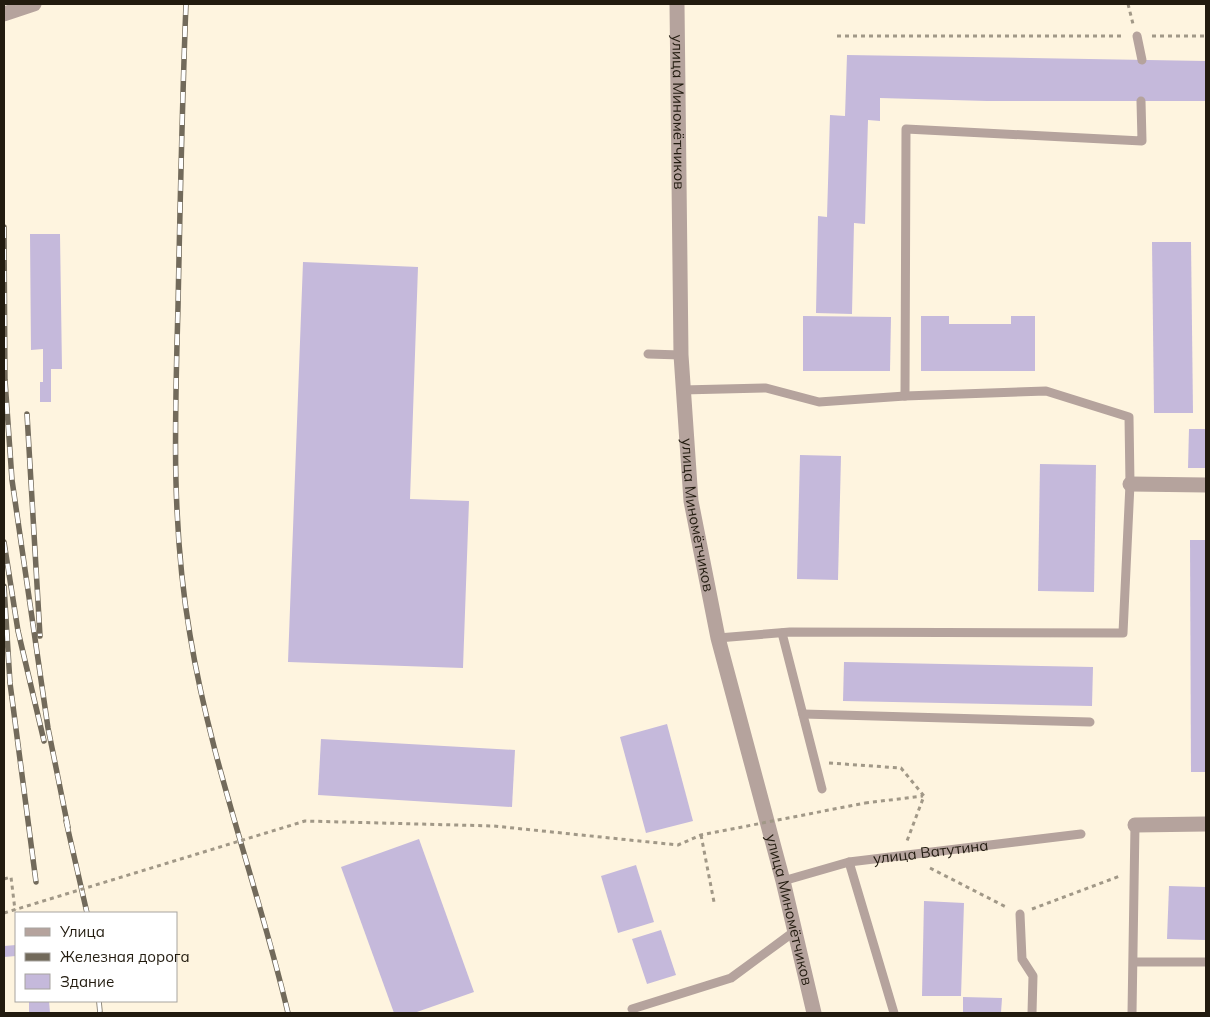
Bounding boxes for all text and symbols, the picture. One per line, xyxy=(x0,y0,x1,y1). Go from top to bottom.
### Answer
street label: улица Миномётчиков xyxy=(668,34,689,190)
street label: улица Миномётчиков xyxy=(678,438,719,593)
street label: улица Миномётчиков xyxy=(762,832,817,987)
street label: улица Ватутина xyxy=(872,835,989,868)
legend xyxy=(15,912,178,1002)
text: Улица xyxy=(59,922,105,941)
text: Железная дорога xyxy=(60,947,190,966)
text: Здание xyxy=(60,972,114,991)

